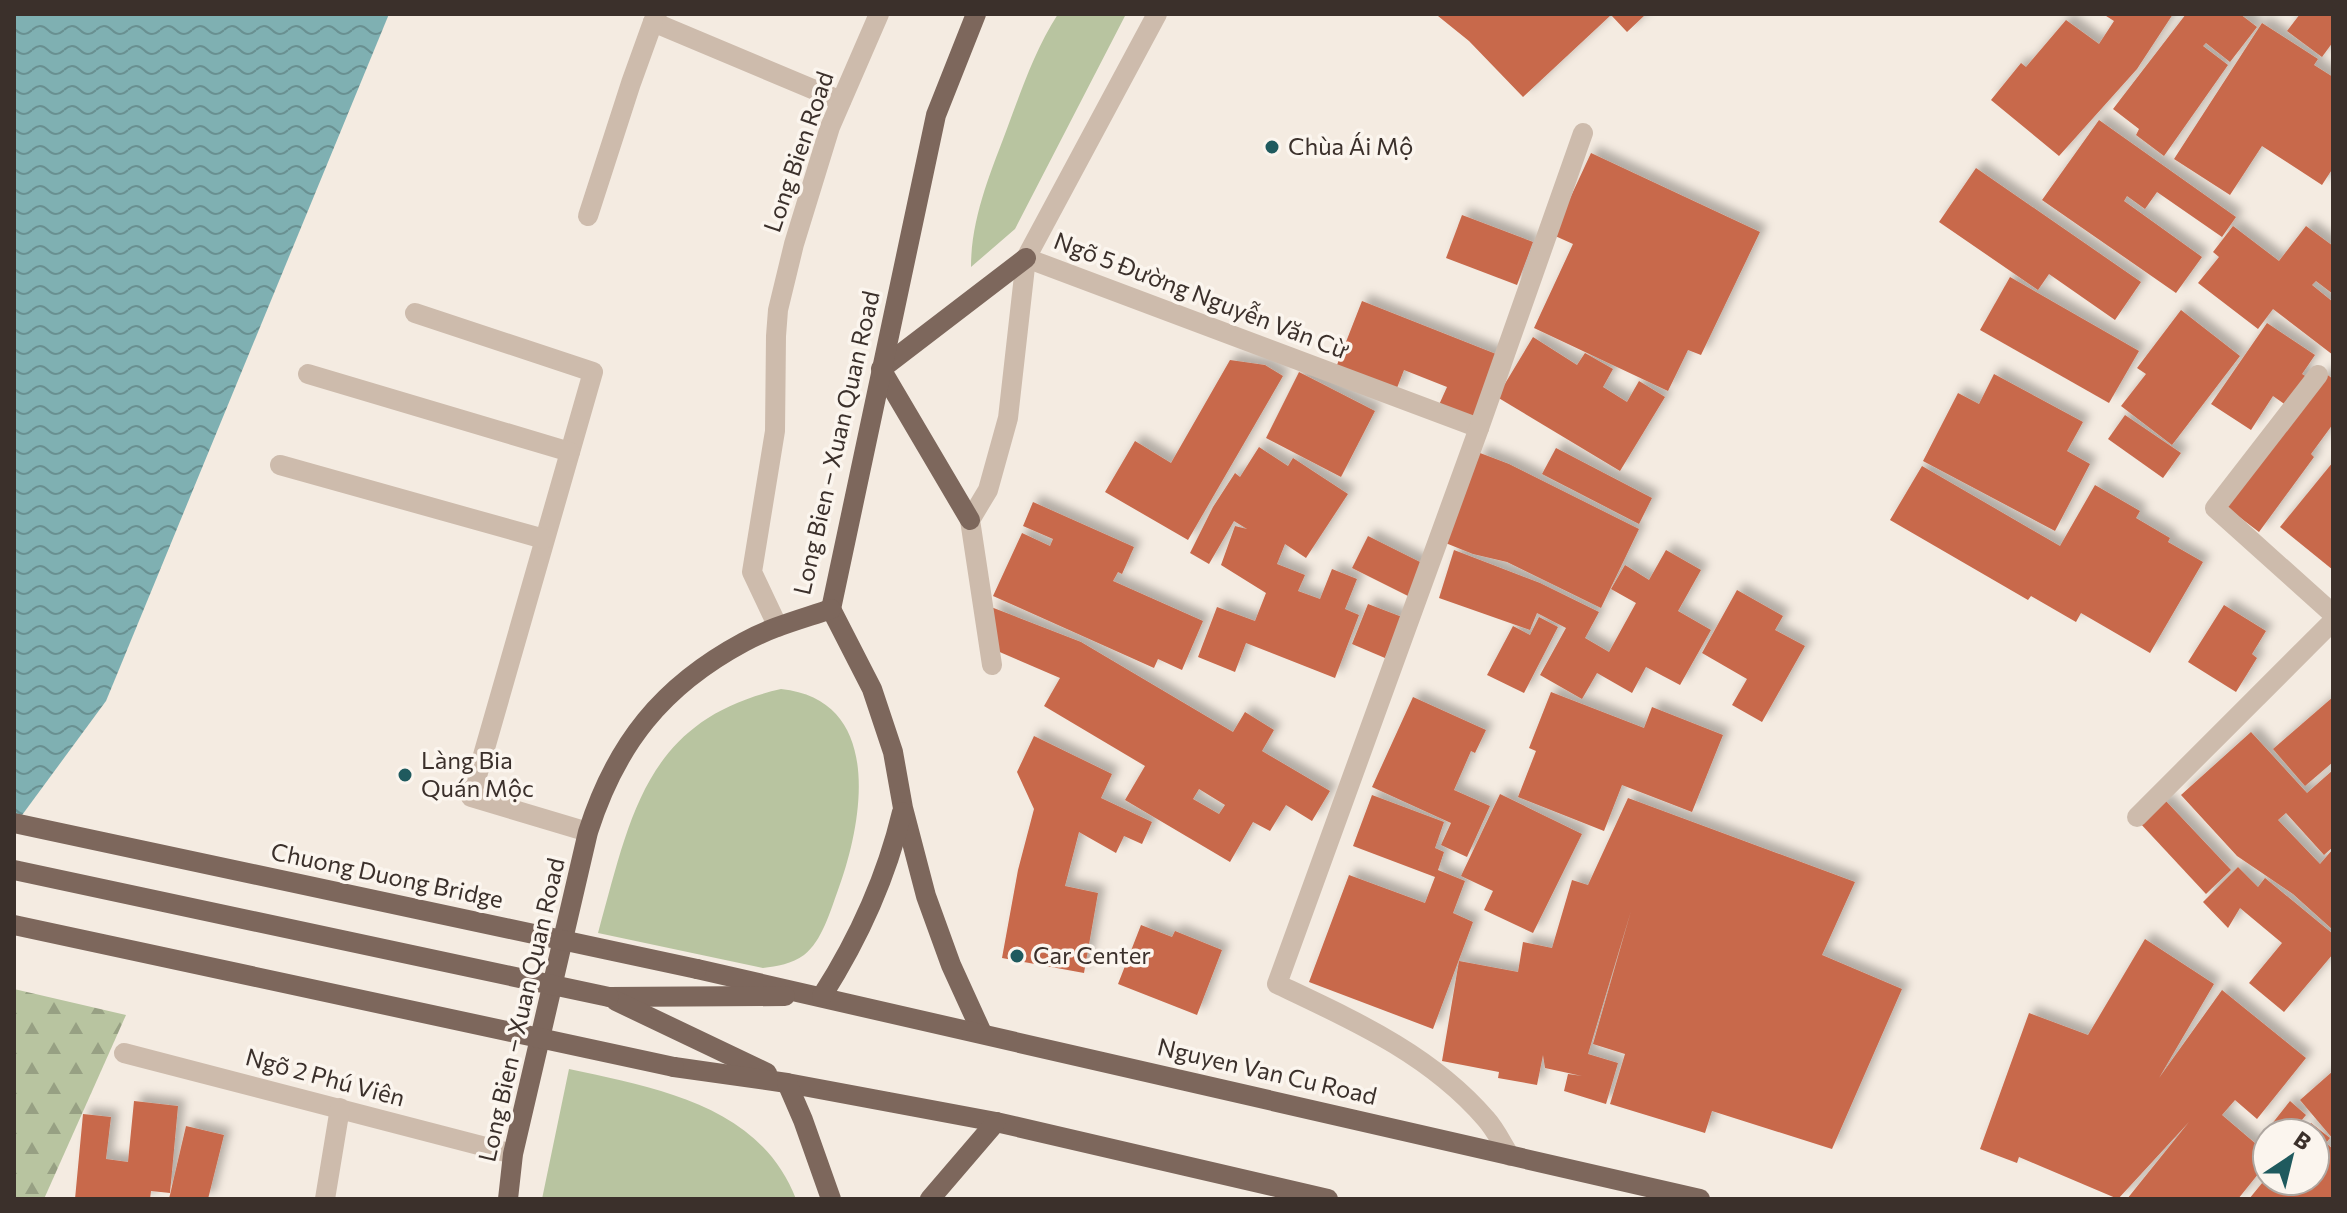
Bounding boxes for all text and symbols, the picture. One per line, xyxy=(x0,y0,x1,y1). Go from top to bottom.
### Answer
street label: Long Bien Road xyxy=(756,67,839,236)
place label: Chùa Ái Mộ xyxy=(1288,131,1413,160)
marker: Chùa Ái Mộ xyxy=(1263,138,1281,156)
street label: Ngõ 5 Đường Nguyễn Văn Cừ xyxy=(1050,225,1353,364)
street label: Long Bien – Xuan Quan Road xyxy=(786,288,885,597)
place label: Làng Bia Quán Mộc xyxy=(421,745,534,802)
marker: Làng Bia Quán Mộc xyxy=(396,766,414,784)
street label: Chuong Duong Bridge xyxy=(269,836,506,913)
street label: Long Bien – Xuan Quan Road xyxy=(471,855,570,1164)
place label: Car Center xyxy=(1033,940,1151,969)
marker: Car Center xyxy=(1008,947,1026,965)
street label: Nguyen Van Cu Road xyxy=(1155,1031,1380,1110)
street label: Ngõ 2 Phú Viên xyxy=(243,1041,408,1112)
north arrow xyxy=(2251,1117,2331,1197)
text: B xyxy=(2289,1125,2316,1155)

